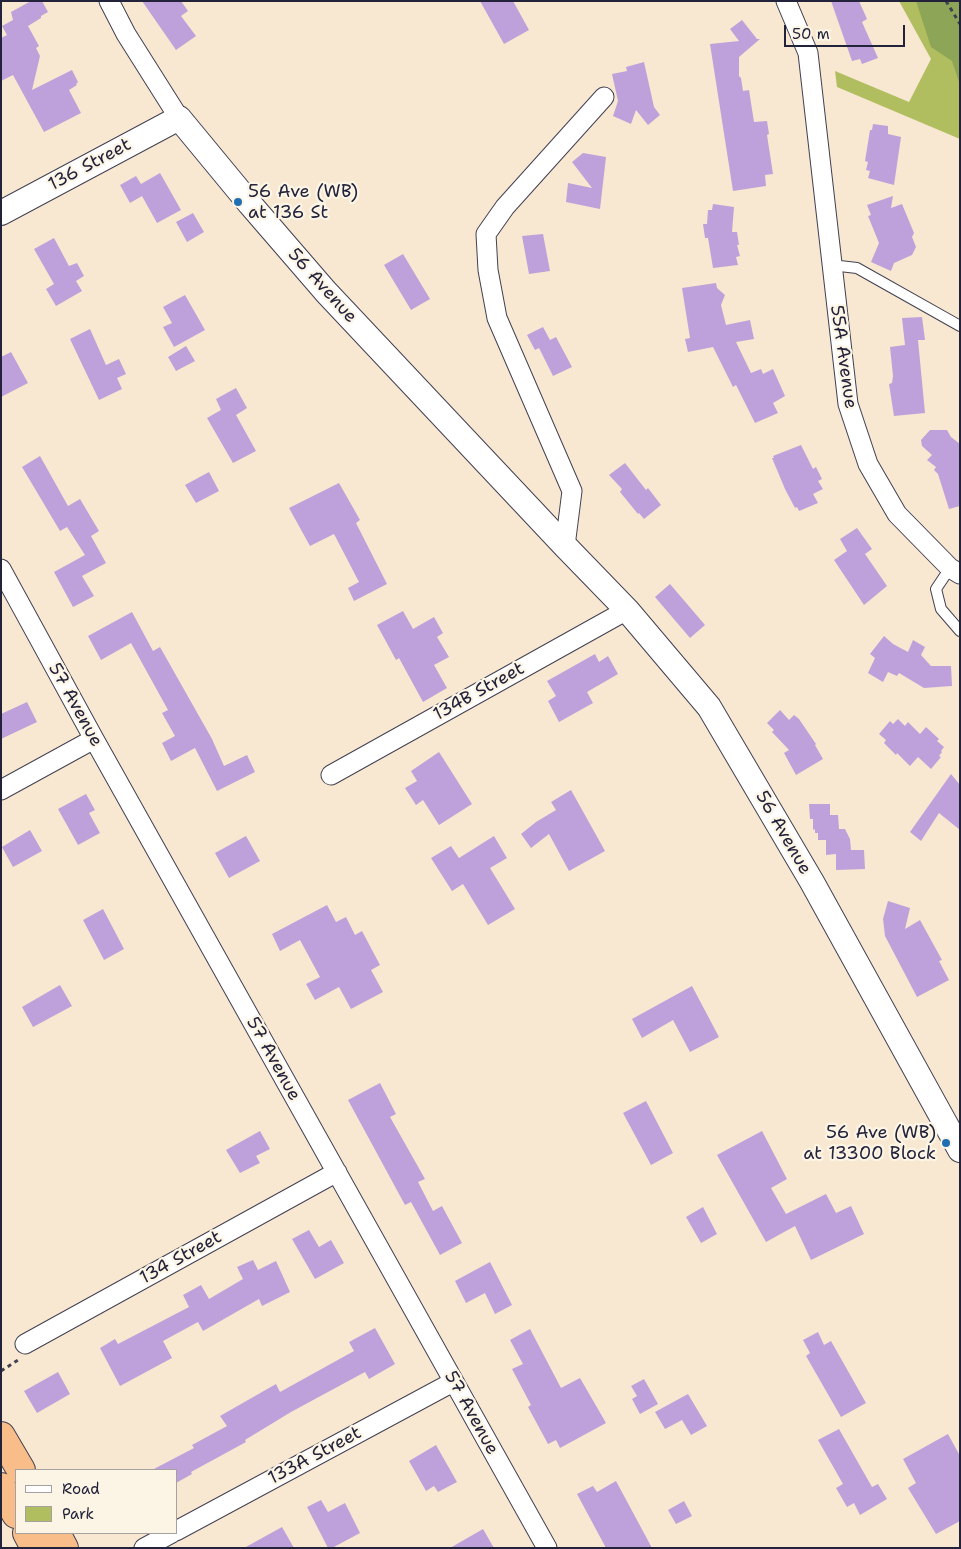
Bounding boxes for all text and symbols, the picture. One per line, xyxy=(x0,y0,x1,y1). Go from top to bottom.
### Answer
scale bar xyxy=(786,15,907,47)
text: 50 m xyxy=(792,24,830,44)
street label: 136 Street xyxy=(45,134,135,196)
place label: 56 Ave (WB) at 136 St xyxy=(248,181,358,223)
marker: 56 Ave (WB) at 136 St xyxy=(232,196,244,208)
street label: 56 Avenue xyxy=(283,244,361,328)
street label: 55A Avenue xyxy=(825,304,861,410)
street label: 134B Street xyxy=(430,658,528,726)
street label: 57 Avenue xyxy=(43,659,107,751)
street label: 56 Avenue xyxy=(750,787,816,879)
street label: 57 Avenue xyxy=(241,1013,305,1105)
place label: 56 Ave (WB) at 13300 Block xyxy=(803,1122,936,1164)
marker: 56 Ave (WB) at 13300 Block xyxy=(940,1137,952,1149)
street label: 134 Street xyxy=(136,1227,226,1289)
street label: 57 Avenue xyxy=(439,1367,503,1459)
street label: 133A Street xyxy=(265,1422,365,1490)
legend xyxy=(15,1469,178,1534)
text: Road xyxy=(62,1479,100,1499)
text: Park xyxy=(62,1504,94,1524)

